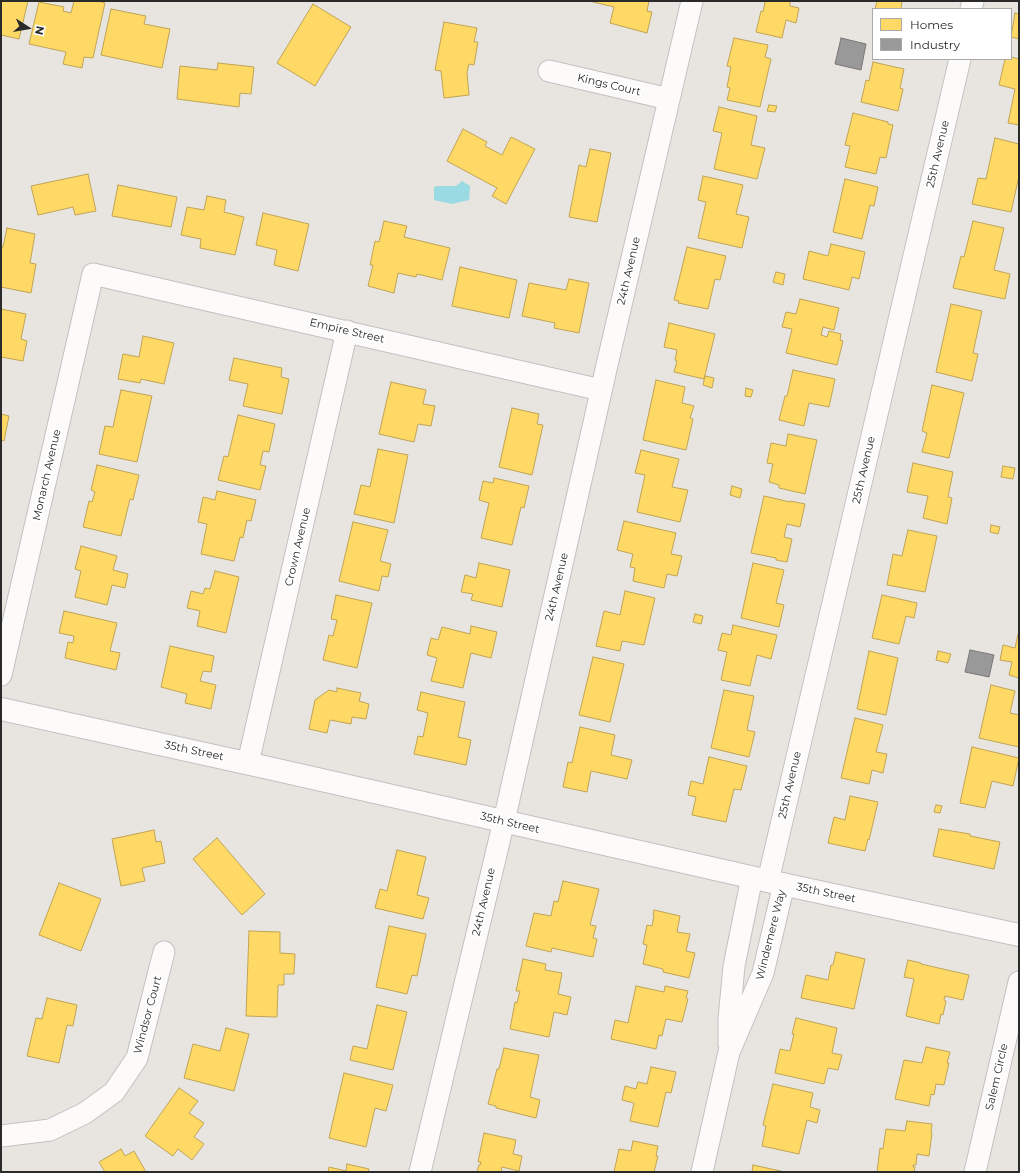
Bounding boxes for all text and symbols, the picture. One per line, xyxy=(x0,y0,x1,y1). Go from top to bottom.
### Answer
north arrow xyxy=(8,8,48,48)
legend xyxy=(872,8,1012,60)
text: Homes xyxy=(910,17,953,32)
text: N xyxy=(32,25,48,36)
text: Industry xyxy=(910,37,960,52)
street label: Kings Court xyxy=(576,71,642,99)
street label: 25th Avenue xyxy=(924,119,952,189)
street label: 24th Avenue xyxy=(615,236,643,306)
street label: Empire Street xyxy=(308,316,386,346)
street label: Monarch Avenue xyxy=(30,428,64,522)
street label: 25th Avenue xyxy=(850,435,878,505)
street label: Crown Avenue xyxy=(283,506,313,588)
street label: 24th Avenue xyxy=(543,552,571,622)
street label: 35th Street xyxy=(163,738,225,764)
street label: 25th Avenue xyxy=(776,750,804,820)
street label: 35th Street xyxy=(479,810,541,836)
street label: 24th Avenue xyxy=(470,867,498,937)
street label: 35th Street xyxy=(795,880,857,906)
street label: Windemere Way xyxy=(753,889,789,981)
street label: Windsor Court xyxy=(131,975,165,1055)
street label: Salem Circle xyxy=(983,1042,1011,1112)

